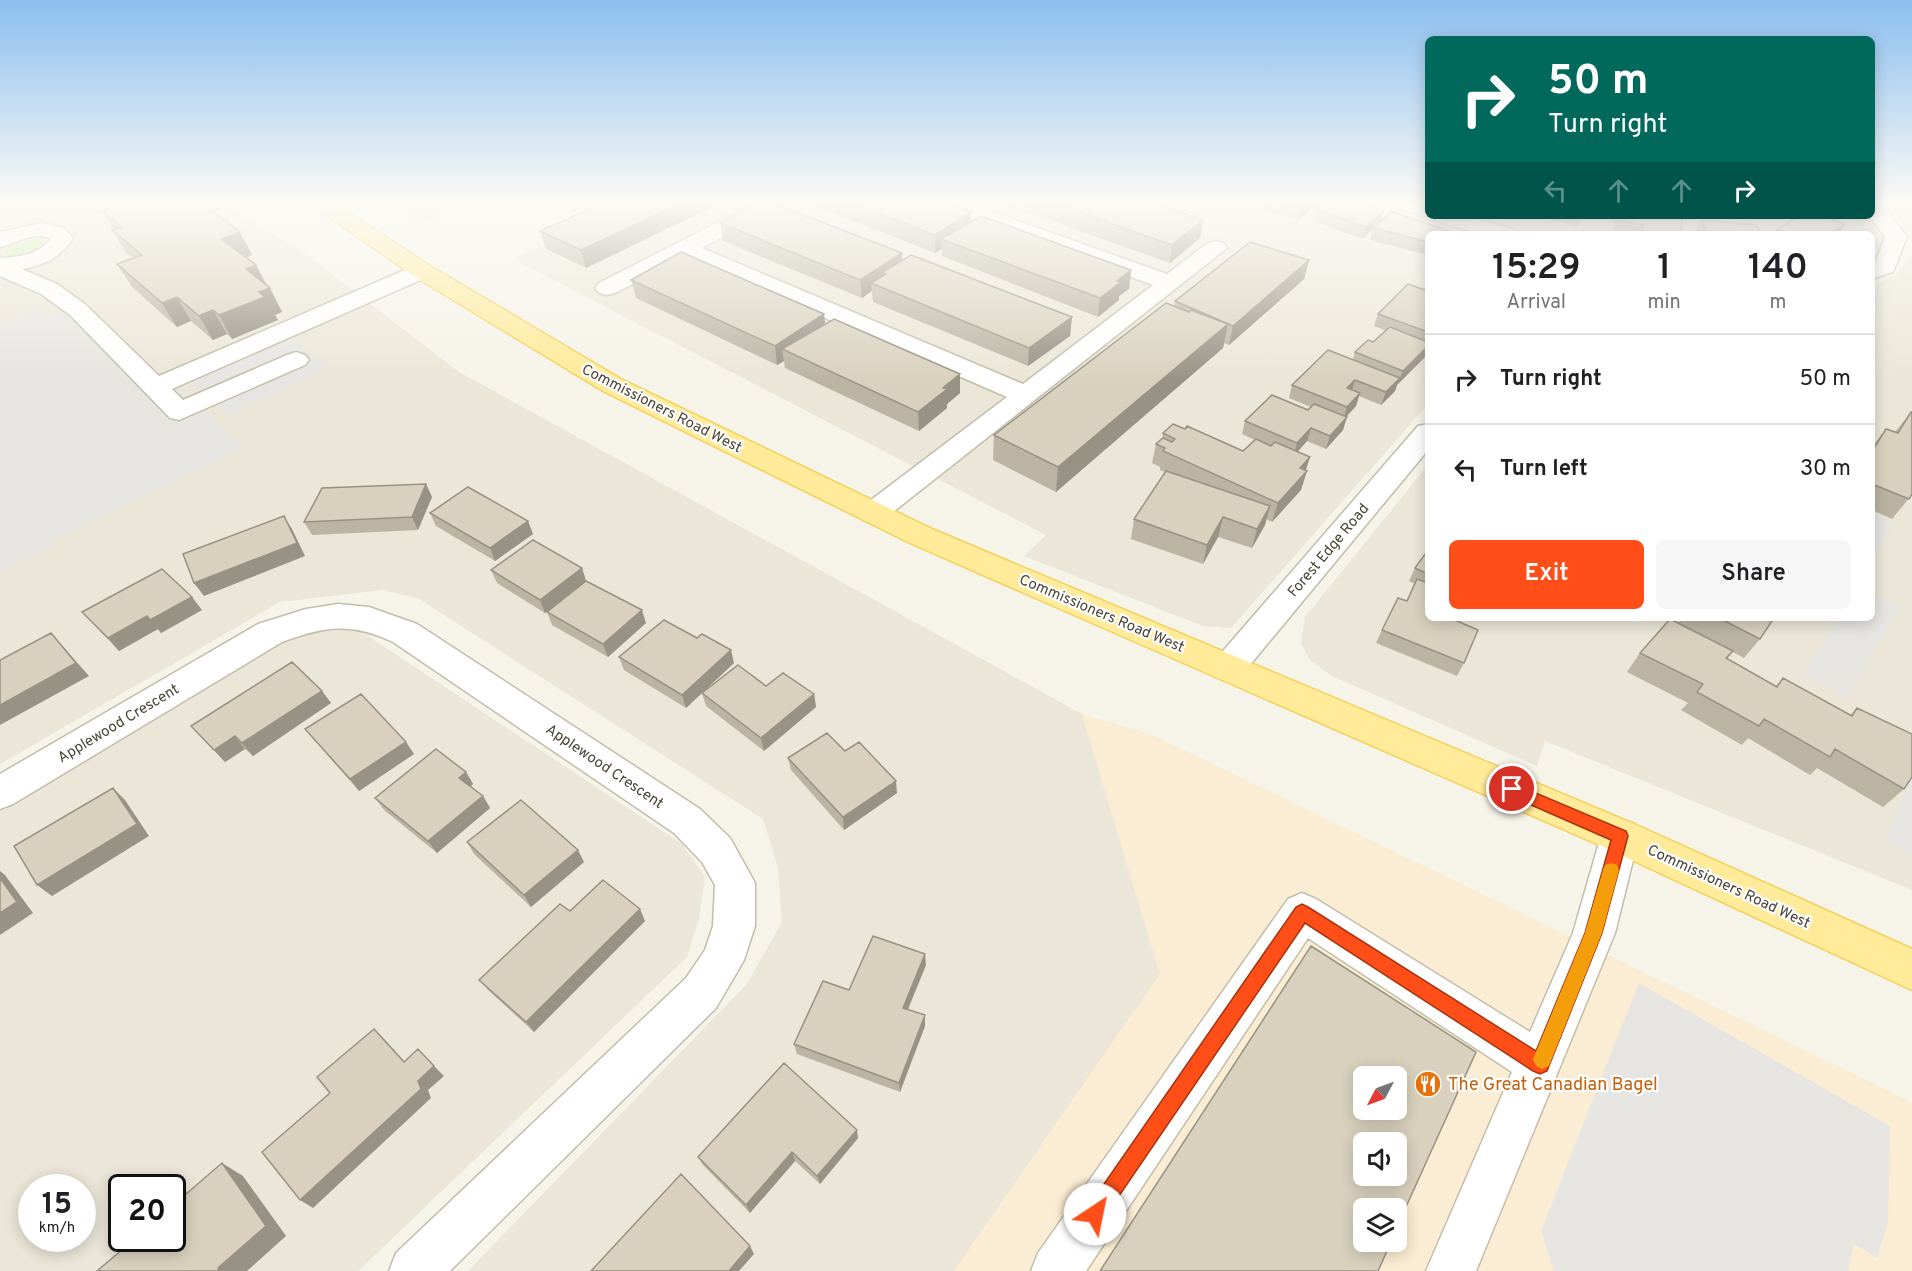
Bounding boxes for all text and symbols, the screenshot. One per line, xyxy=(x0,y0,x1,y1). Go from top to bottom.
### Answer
text: 50 m xyxy=(1548,56,1649,109)
icon: right xyxy=(1449,60,1527,138)
text: Turn right xyxy=(1548,108,1667,142)
icon: left xyxy=(1539,174,1572,207)
icon: ahead xyxy=(1602,174,1635,207)
icon: ahead xyxy=(1665,174,1698,207)
icon: right xyxy=(1728,174,1761,207)
text: 15:29 xyxy=(1492,246,1581,292)
text: 1 xyxy=(1657,246,1671,292)
text: 140 xyxy=(1748,246,1808,292)
text: Arrival xyxy=(1506,290,1566,316)
text: min xyxy=(1648,290,1681,316)
text: m xyxy=(1769,290,1786,316)
street label: Commissioners Road West xyxy=(578,361,745,458)
icon: right xyxy=(1449,363,1482,396)
text: Turn right xyxy=(1500,366,1602,393)
text: 50 m xyxy=(1799,366,1851,393)
icon: left xyxy=(1449,453,1482,486)
text: Turn left xyxy=(1500,456,1588,483)
text: 30 m xyxy=(1800,456,1851,483)
street label: Forest Edge Road xyxy=(1284,500,1374,602)
button: Exit xyxy=(1449,540,1644,609)
button: Share xyxy=(1656,540,1851,609)
street label: Commissioners Road West xyxy=(1016,571,1187,658)
street label: Applewood Crescent xyxy=(55,681,183,768)
street label: Applewood Crescent xyxy=(541,721,667,814)
pin xyxy=(1486,763,1537,814)
icon: arrive xyxy=(1495,772,1528,805)
street label: Commissioners Road West xyxy=(1644,841,1813,933)
north arrow xyxy=(1353,1066,1407,1120)
map controls xyxy=(1353,1066,1407,1252)
restaurant icon: The Great Canadian Bagel xyxy=(1413,1069,1443,1099)
place label: The Great Canadian Bagel xyxy=(1448,1074,1658,1097)
button: sound xyxy=(1353,1132,1407,1186)
speed limit sign: 20 xyxy=(108,1174,186,1252)
position arrow xyxy=(1063,1182,1127,1246)
text: 15 xyxy=(42,1187,72,1224)
button: layers xyxy=(1353,1198,1407,1252)
text: km/h xyxy=(39,1219,75,1238)

